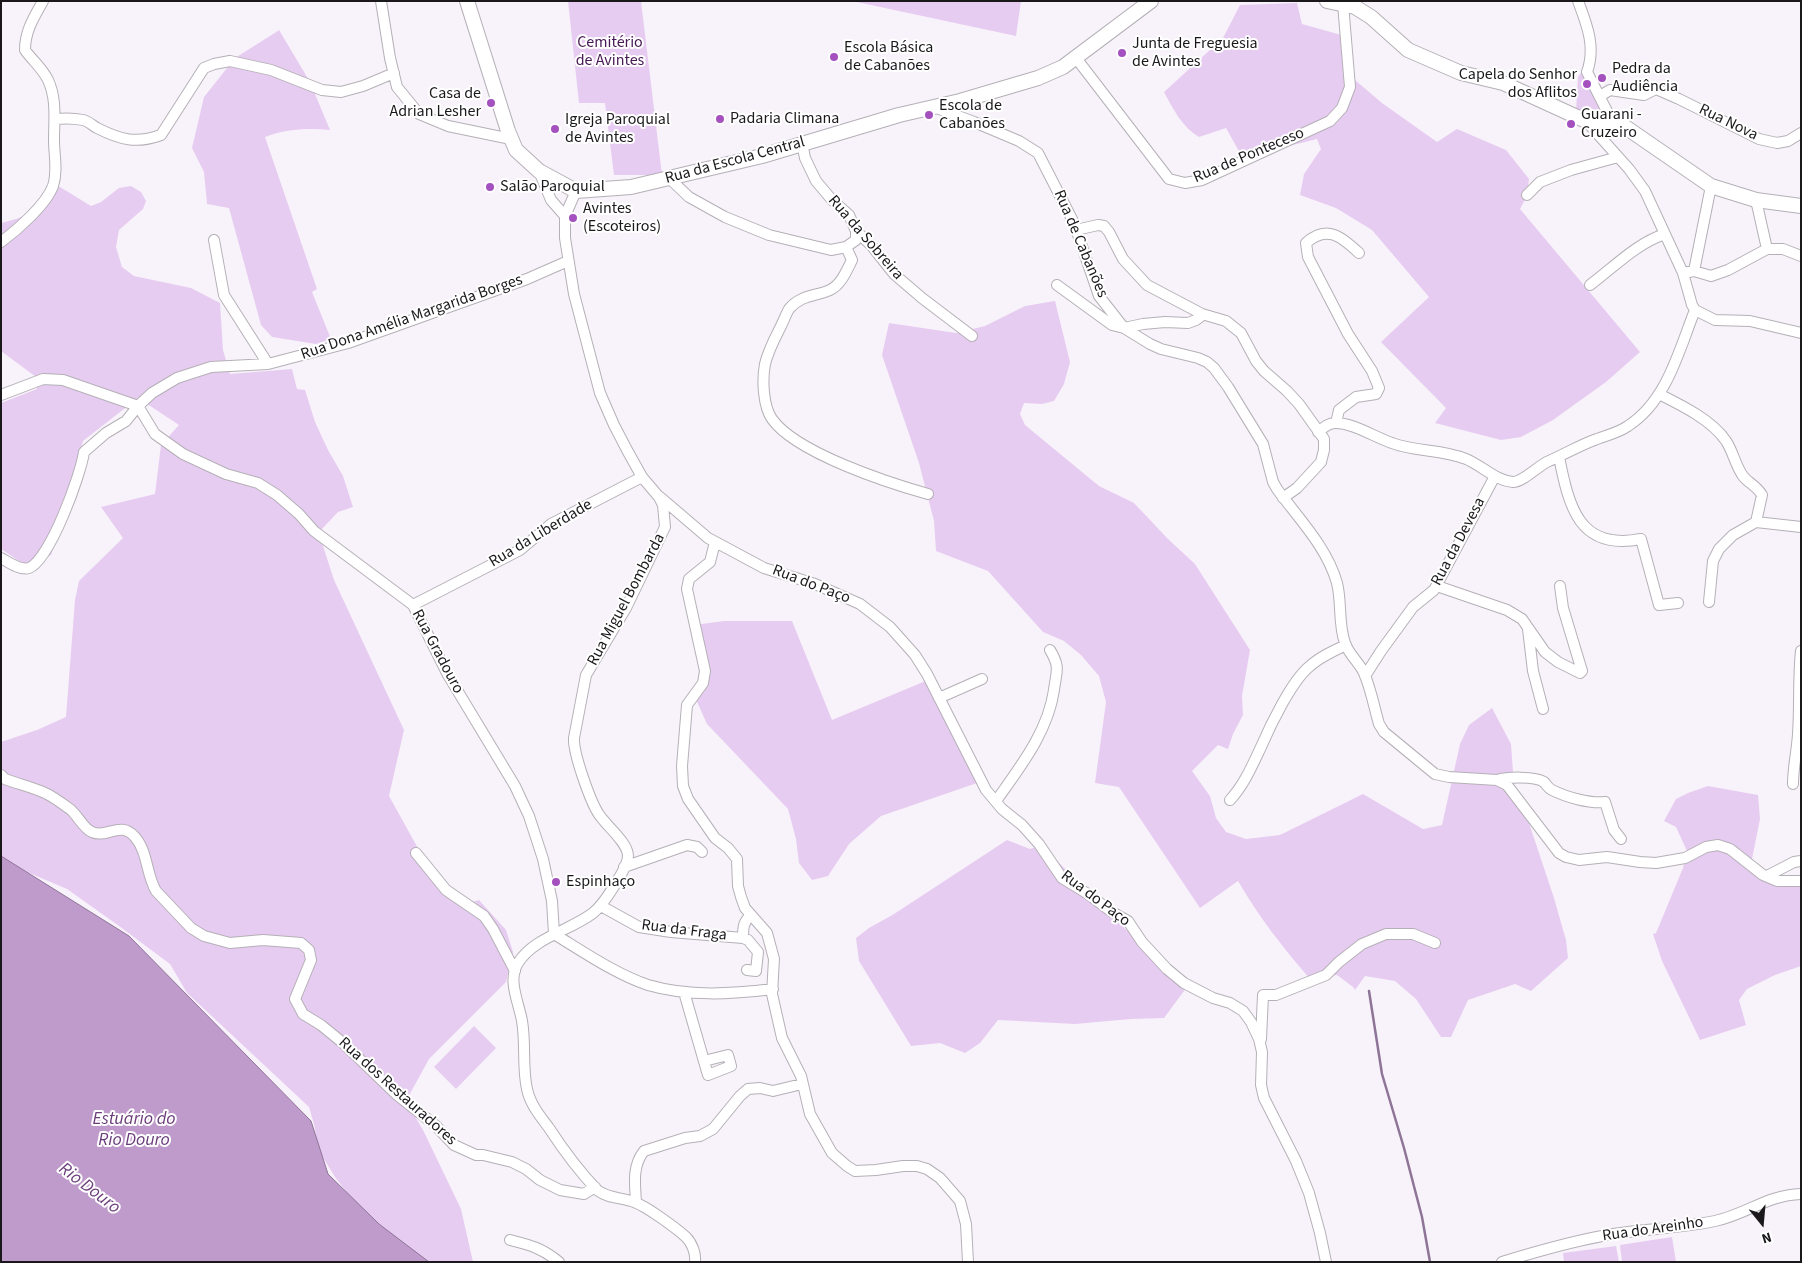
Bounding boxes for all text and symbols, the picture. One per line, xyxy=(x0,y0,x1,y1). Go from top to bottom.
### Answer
park label: Cemitério de Avintes xyxy=(576,33,644,71)
place label: Junta de Freguesia de Avintes xyxy=(1132,34,1258,72)
place label: Escola Básica de Cabanões xyxy=(844,38,933,76)
marker: Junta de Freguesia de Avintes xyxy=(1116,47,1128,59)
marker: Escola Básica de Cabanões xyxy=(828,51,840,63)
place label: Pedra da Audiência xyxy=(1612,59,1678,97)
place label: Capela do Senhor dos Aflitos xyxy=(1459,65,1577,103)
marker: Pedra da Audiência xyxy=(1596,72,1608,84)
marker: Capela do Senhor dos Aflitos xyxy=(1581,78,1593,90)
place label: Casa de Adrian Lesher xyxy=(390,84,481,122)
place label: Escola de Cabanões xyxy=(939,96,1005,134)
marker: Casa de Adrian Lesher xyxy=(485,97,497,109)
street label: Rua Nova xyxy=(1695,101,1761,145)
place label: Guarani - Cruzeiro xyxy=(1581,105,1642,143)
place label: Padaria Climana xyxy=(730,109,839,129)
marker: Escola de Cabanões xyxy=(923,109,935,121)
place label: Igreja Paroquial de Avintes xyxy=(565,110,670,148)
marker: Padaria Climana xyxy=(714,113,726,125)
marker: Guarani - Cruzeiro xyxy=(1565,118,1577,130)
marker: Igreja Paroquial de Avintes xyxy=(549,123,561,135)
street label: Rua de Ponteceso xyxy=(1191,124,1307,188)
street label: Rua da Escola Central xyxy=(663,133,807,189)
place label: Salão Paroquial xyxy=(500,177,605,197)
marker: Salão Paroquial xyxy=(484,181,496,193)
street label: Rua de Cabanões xyxy=(1049,187,1111,301)
street label: Rua da Sobreira xyxy=(823,192,907,284)
place label: Avintes (Escoteiros) xyxy=(583,199,661,237)
marker: Avintes (Escoteiros) xyxy=(567,212,579,224)
street label: Rua Dona Amélia Margarida Borges xyxy=(299,271,525,365)
street label: Rua da Devesa xyxy=(1428,495,1490,589)
street label: Rua da Liberdade xyxy=(486,496,596,572)
street label: Rua Miguel Bombarda xyxy=(584,531,670,669)
street label: Rua do Paço xyxy=(769,561,853,609)
street label: Rua Gradouro xyxy=(407,607,467,697)
street label: Rua do Paço xyxy=(1057,867,1133,931)
place label: Espinhaço xyxy=(566,872,635,892)
marker: Espinhaço xyxy=(550,876,562,888)
street label: Rua da Fraga xyxy=(640,916,728,946)
street label: Rua dos Restauradores xyxy=(334,1034,460,1150)
water label: Estuário do Rio Douro xyxy=(92,1109,176,1152)
water label: Rio Douro xyxy=(54,1159,124,1219)
north arrow xyxy=(1737,1198,1787,1248)
street label: Rua do Areinho xyxy=(1601,1213,1705,1247)
text: N xyxy=(1759,1226,1774,1248)

